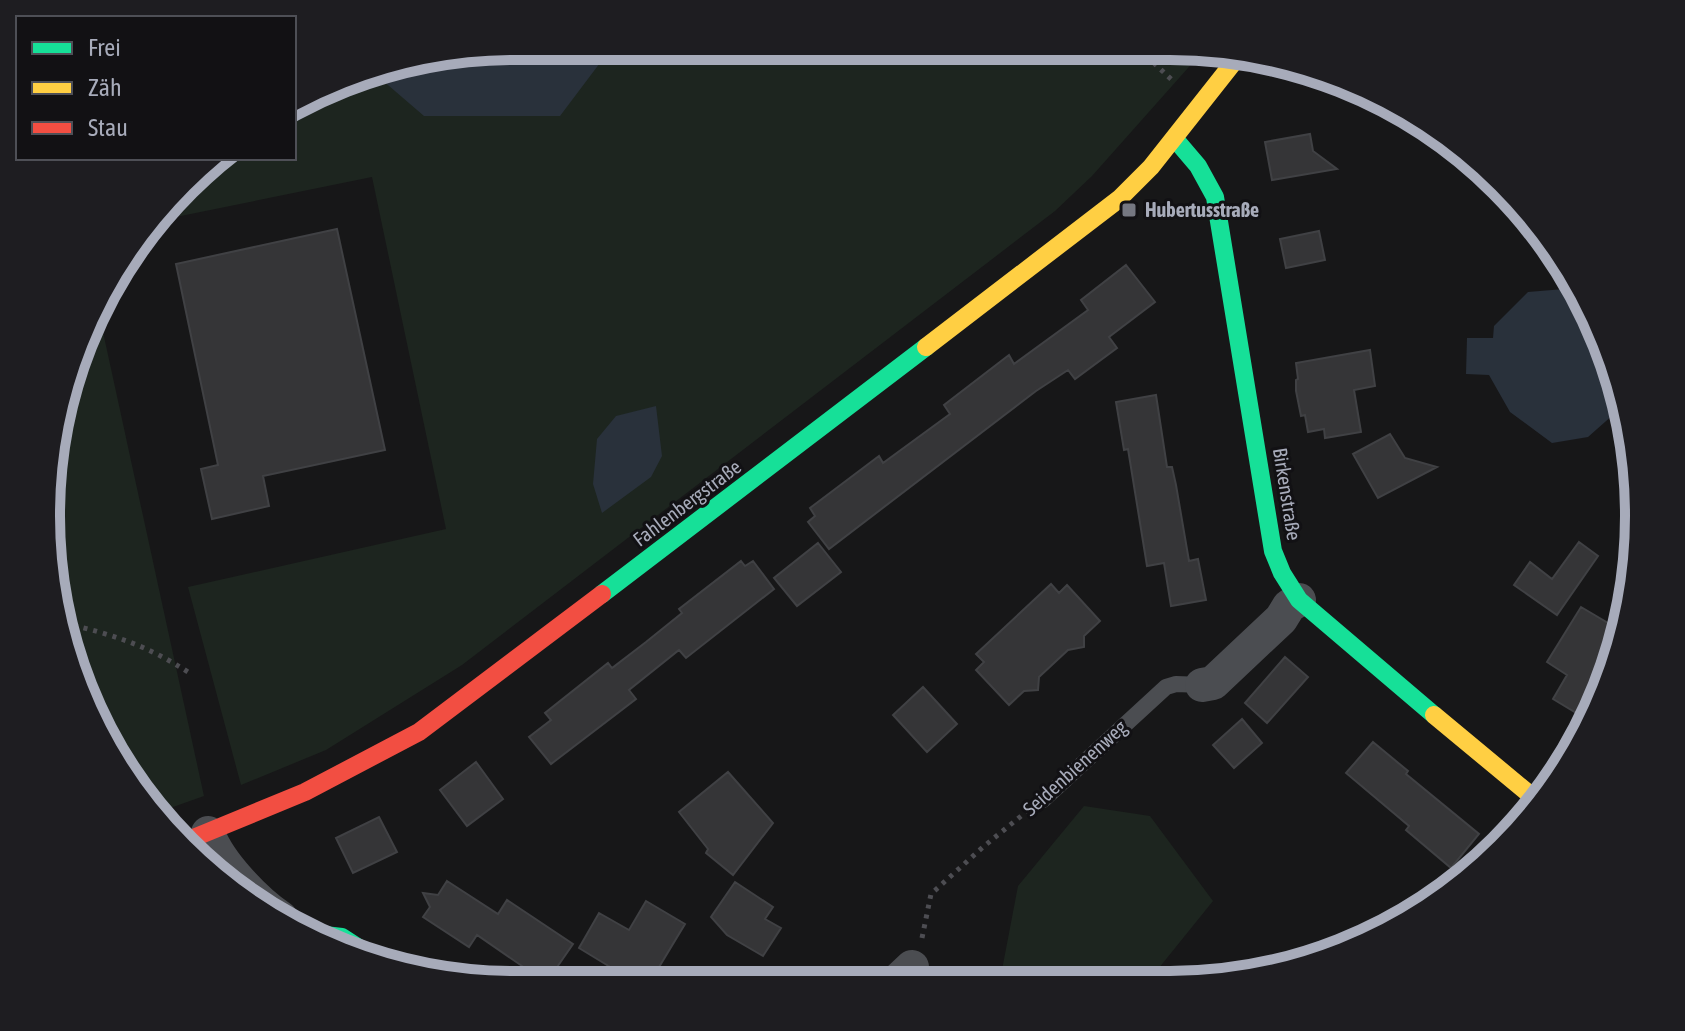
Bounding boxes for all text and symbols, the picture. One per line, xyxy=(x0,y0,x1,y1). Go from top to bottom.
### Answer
legend xyxy=(16,16,296,160)
text: Frei xyxy=(88,34,121,61)
text: Zäh xyxy=(88,74,122,101)
text: Stau xyxy=(88,114,128,141)
place label: Hubertusstraße xyxy=(1145,198,1259,221)
marker: Hubertusstraße xyxy=(1120,201,1138,219)
street label: Birkenstraße xyxy=(1269,446,1306,542)
street label: Fahlenbergstraße xyxy=(628,455,745,551)
street label: Seidenbienenweg xyxy=(1018,715,1131,820)

